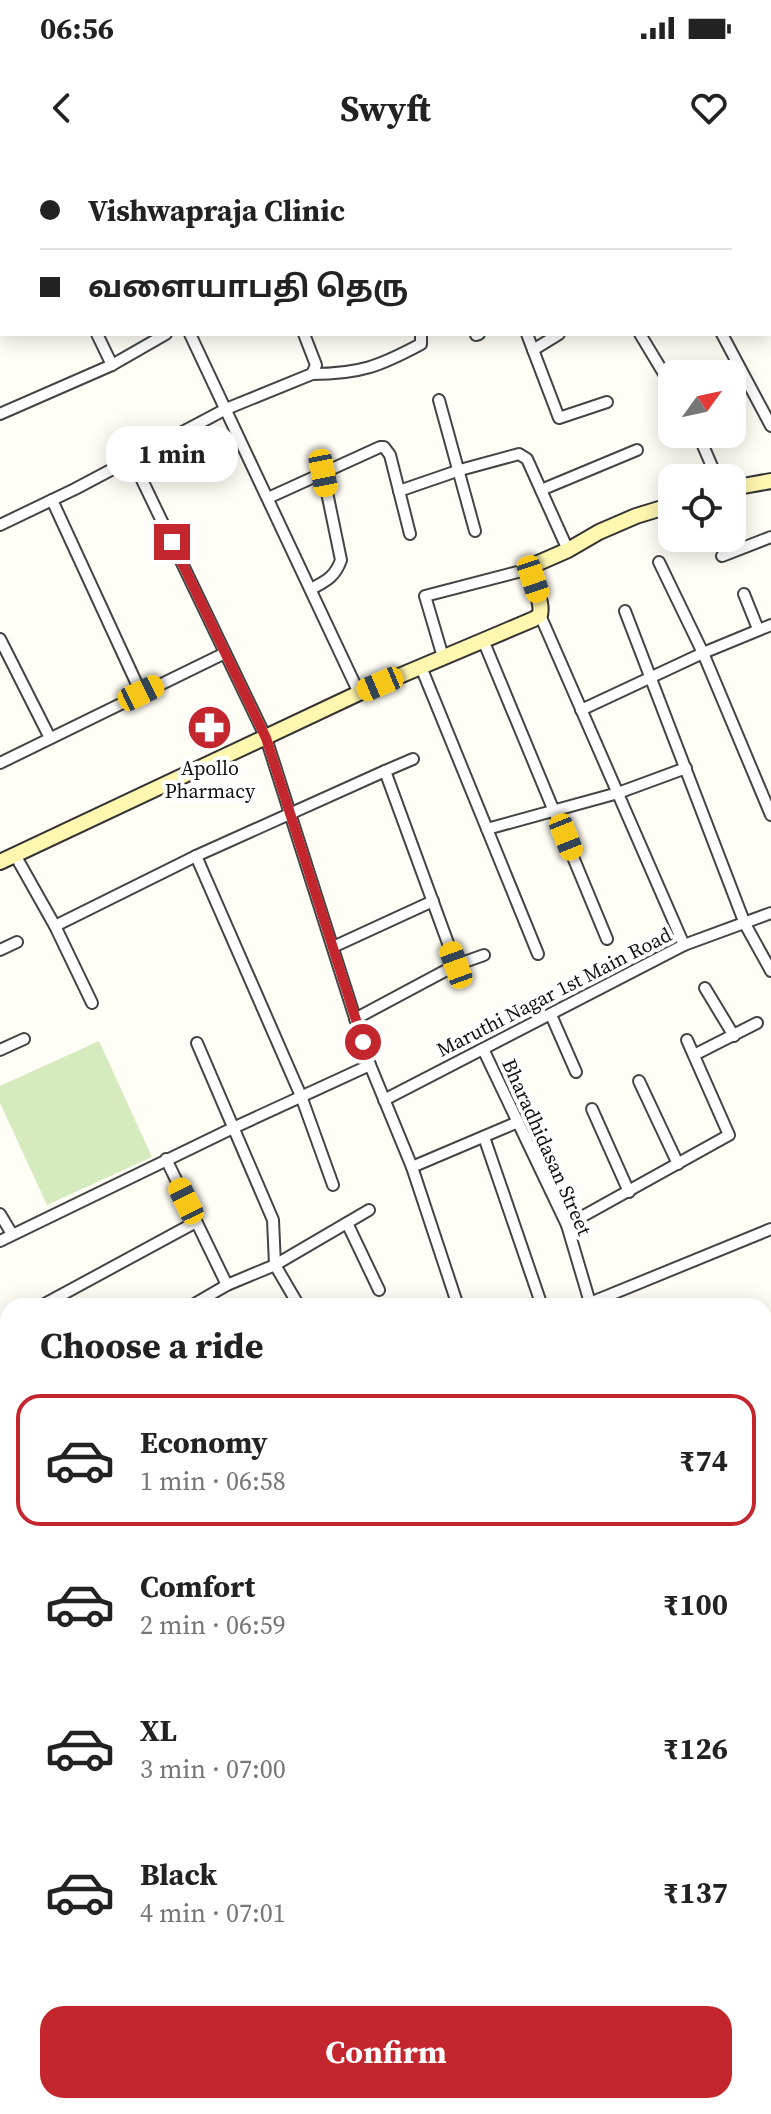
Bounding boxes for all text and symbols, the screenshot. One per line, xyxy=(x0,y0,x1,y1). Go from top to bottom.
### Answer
text: 06:56 xyxy=(40,8,114,49)
text: Swyft xyxy=(340,84,431,133)
icon: back xyxy=(40,86,84,130)
icon: heart xyxy=(687,86,731,130)
text: Vishwapraja Clinic xyxy=(88,190,345,231)
text: வளையாபதி தெரு xyxy=(88,266,408,307)
north arrow xyxy=(658,360,746,448)
map controls xyxy=(658,360,746,552)
callout: 1 min xyxy=(106,426,238,482)
text: 1 min xyxy=(138,436,206,472)
car xyxy=(307,447,339,499)
button: locate xyxy=(658,464,746,552)
route end xyxy=(154,524,190,560)
car xyxy=(514,552,552,606)
car xyxy=(353,664,407,704)
car xyxy=(114,672,168,714)
pharmacy icon: Apollo Pharmacy xyxy=(186,704,234,752)
place label: Apollo Pharmacy xyxy=(165,754,256,805)
car xyxy=(546,810,586,864)
street label: Maruthi Nagar 1st Main Road xyxy=(432,920,677,1064)
car xyxy=(437,938,475,992)
route start xyxy=(345,1024,381,1060)
street label: Bharadhidasan Street xyxy=(495,1054,599,1240)
car xyxy=(165,1174,207,1228)
text: Choose a ride xyxy=(40,1321,263,1370)
text: Economy xyxy=(140,1422,268,1463)
icon: car xyxy=(44,1424,116,1496)
text: ₹74 xyxy=(679,1440,728,1481)
text: 1 min · 06:58 xyxy=(140,1463,286,1499)
text: Comfort xyxy=(140,1566,255,1607)
icon: car xyxy=(44,1568,116,1640)
text: ₹100 xyxy=(663,1584,728,1625)
text: 2 min · 06:59 xyxy=(140,1607,286,1643)
text: XL xyxy=(140,1710,177,1751)
icon: car xyxy=(44,1712,116,1784)
text: ₹126 xyxy=(663,1728,728,1769)
text: 3 min · 07:00 xyxy=(140,1751,286,1787)
text: Black xyxy=(140,1854,217,1895)
icon: car xyxy=(44,1856,116,1928)
text: ₹137 xyxy=(663,1872,728,1913)
text: 4 min · 07:01 xyxy=(140,1895,286,1931)
button: Confirm xyxy=(40,2006,732,2098)

